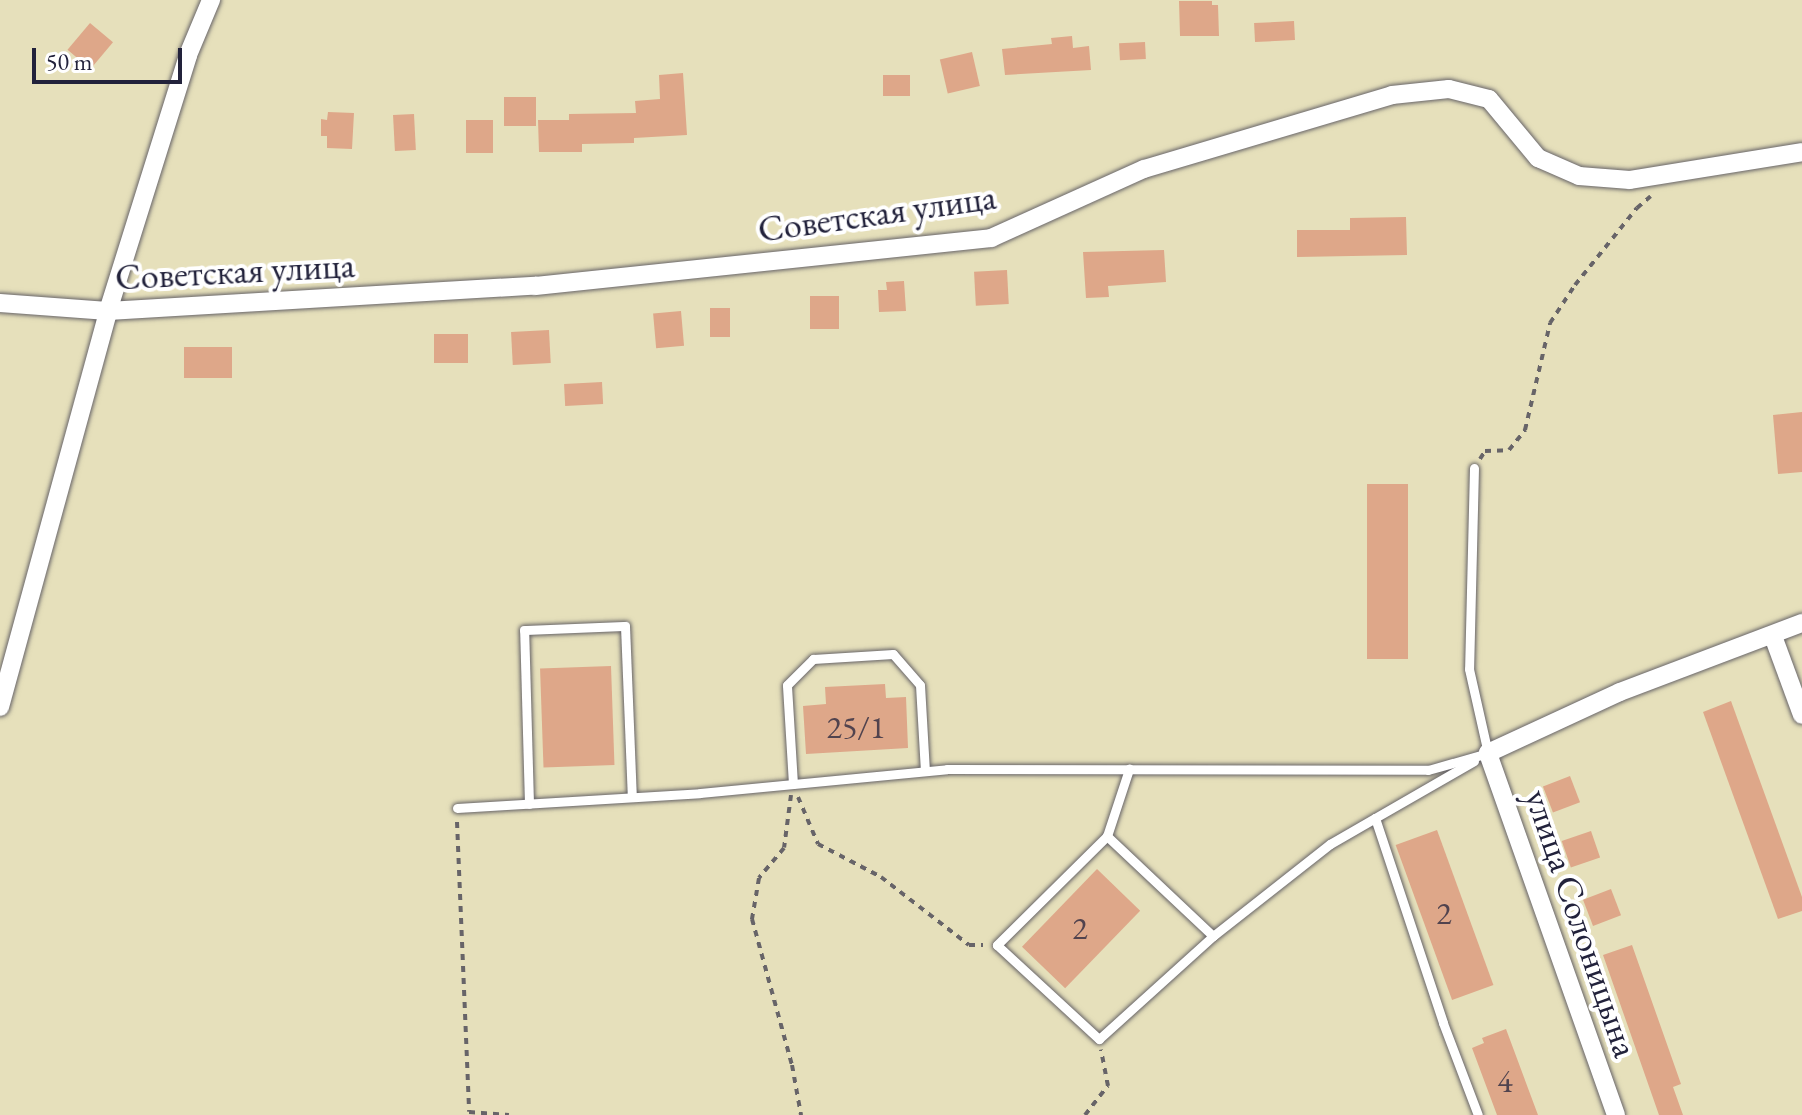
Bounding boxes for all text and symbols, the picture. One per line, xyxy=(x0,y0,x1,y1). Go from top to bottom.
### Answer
scale bar xyxy=(36,32,186,82)
text: 50 m xyxy=(46,46,93,77)
street label: Советская улица xyxy=(755,175,999,251)
street label: Советская улица xyxy=(114,243,356,299)
house number: 25/1 xyxy=(827,708,885,746)
street label: улица Солоницына xyxy=(1516,783,1648,1063)
house number: 2 xyxy=(1436,894,1452,932)
house number: 2 xyxy=(1072,909,1088,947)
house number: 4 xyxy=(1497,1062,1513,1100)

